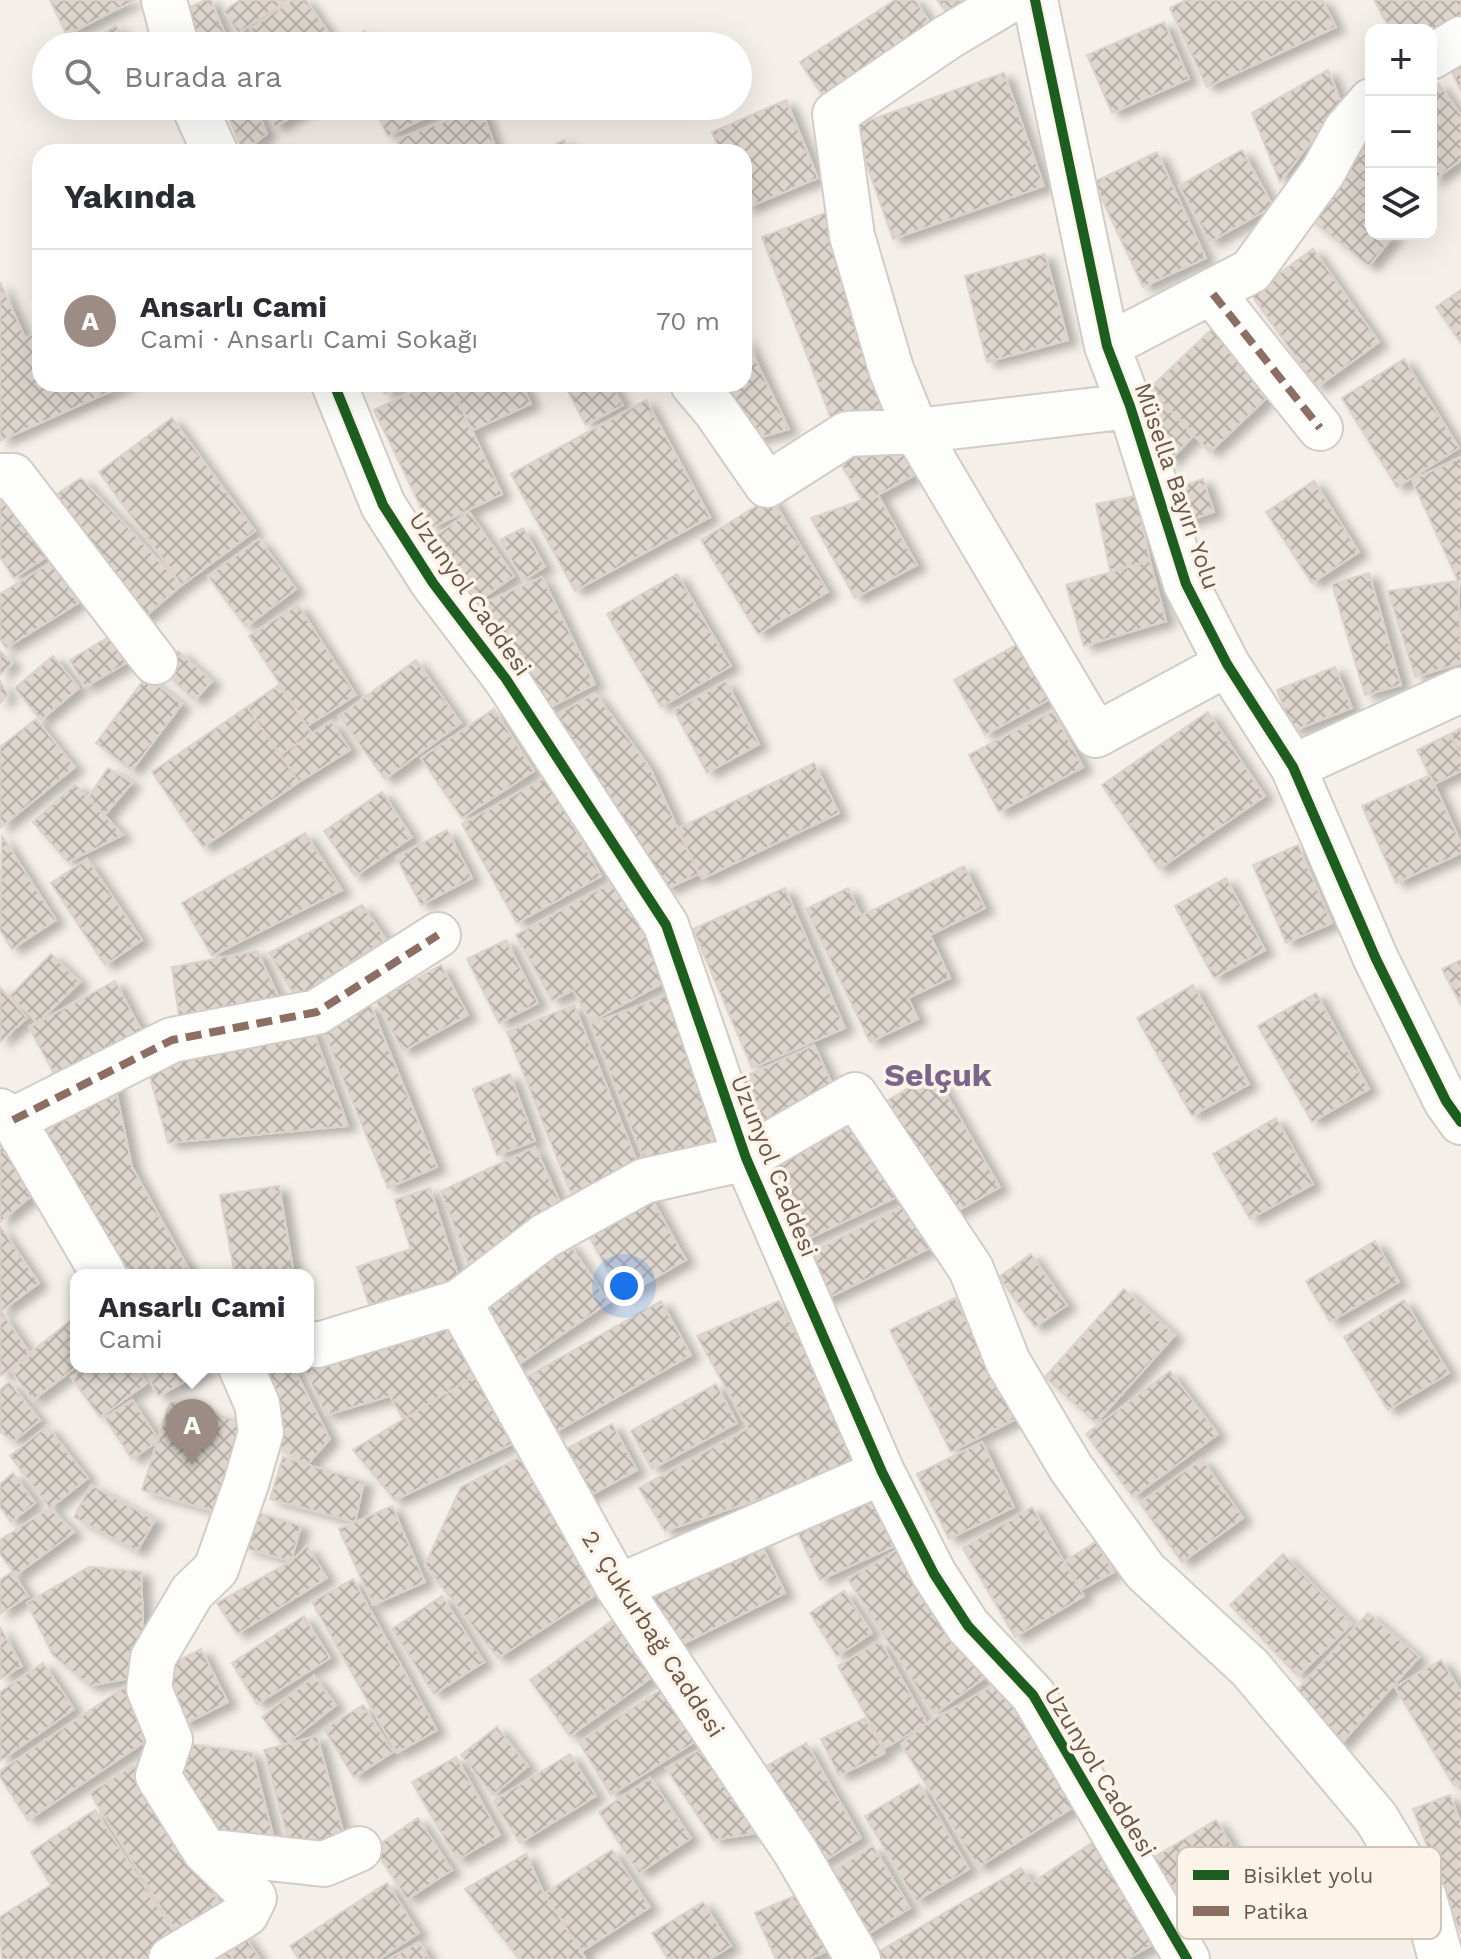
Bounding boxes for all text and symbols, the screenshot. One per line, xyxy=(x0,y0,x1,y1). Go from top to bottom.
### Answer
map controls xyxy=(1365,24,1437,240)
button: + xyxy=(1365,24,1437,96)
search box xyxy=(32,32,752,120)
icon: search xyxy=(60,54,104,98)
text: Burada ara xyxy=(124,59,282,94)
button: − xyxy=(1365,96,1437,168)
button: layers xyxy=(1365,168,1437,240)
text: Yakında xyxy=(64,176,196,216)
text: Ansarlı Cami xyxy=(140,289,327,324)
text: A xyxy=(81,306,99,336)
text: 70 m xyxy=(656,306,720,336)
text: Cami · Ansarlı Cami Sokağı xyxy=(140,324,478,354)
street label: Müsella Bayırı Yolu xyxy=(1128,379,1226,593)
street label: Uzunyol Caddesi xyxy=(403,507,537,681)
district label: Selçuk xyxy=(884,1056,992,1094)
street label: Uzunyol Caddesi xyxy=(725,1071,823,1261)
your location xyxy=(604,1266,644,1306)
popup xyxy=(70,1269,314,1373)
text: Ansarlı Cami xyxy=(98,1289,286,1324)
text: Cami xyxy=(98,1324,163,1354)
pin: A xyxy=(166,1399,218,1465)
street label: 2. Çukurbağ Caddesi xyxy=(576,1525,730,1743)
street label: Uzunyol Caddesi xyxy=(1038,1682,1162,1862)
legend xyxy=(1177,1847,1441,1939)
text: Bisiklet yolu xyxy=(1243,1863,1373,1888)
text: Patika xyxy=(1243,1899,1308,1924)

